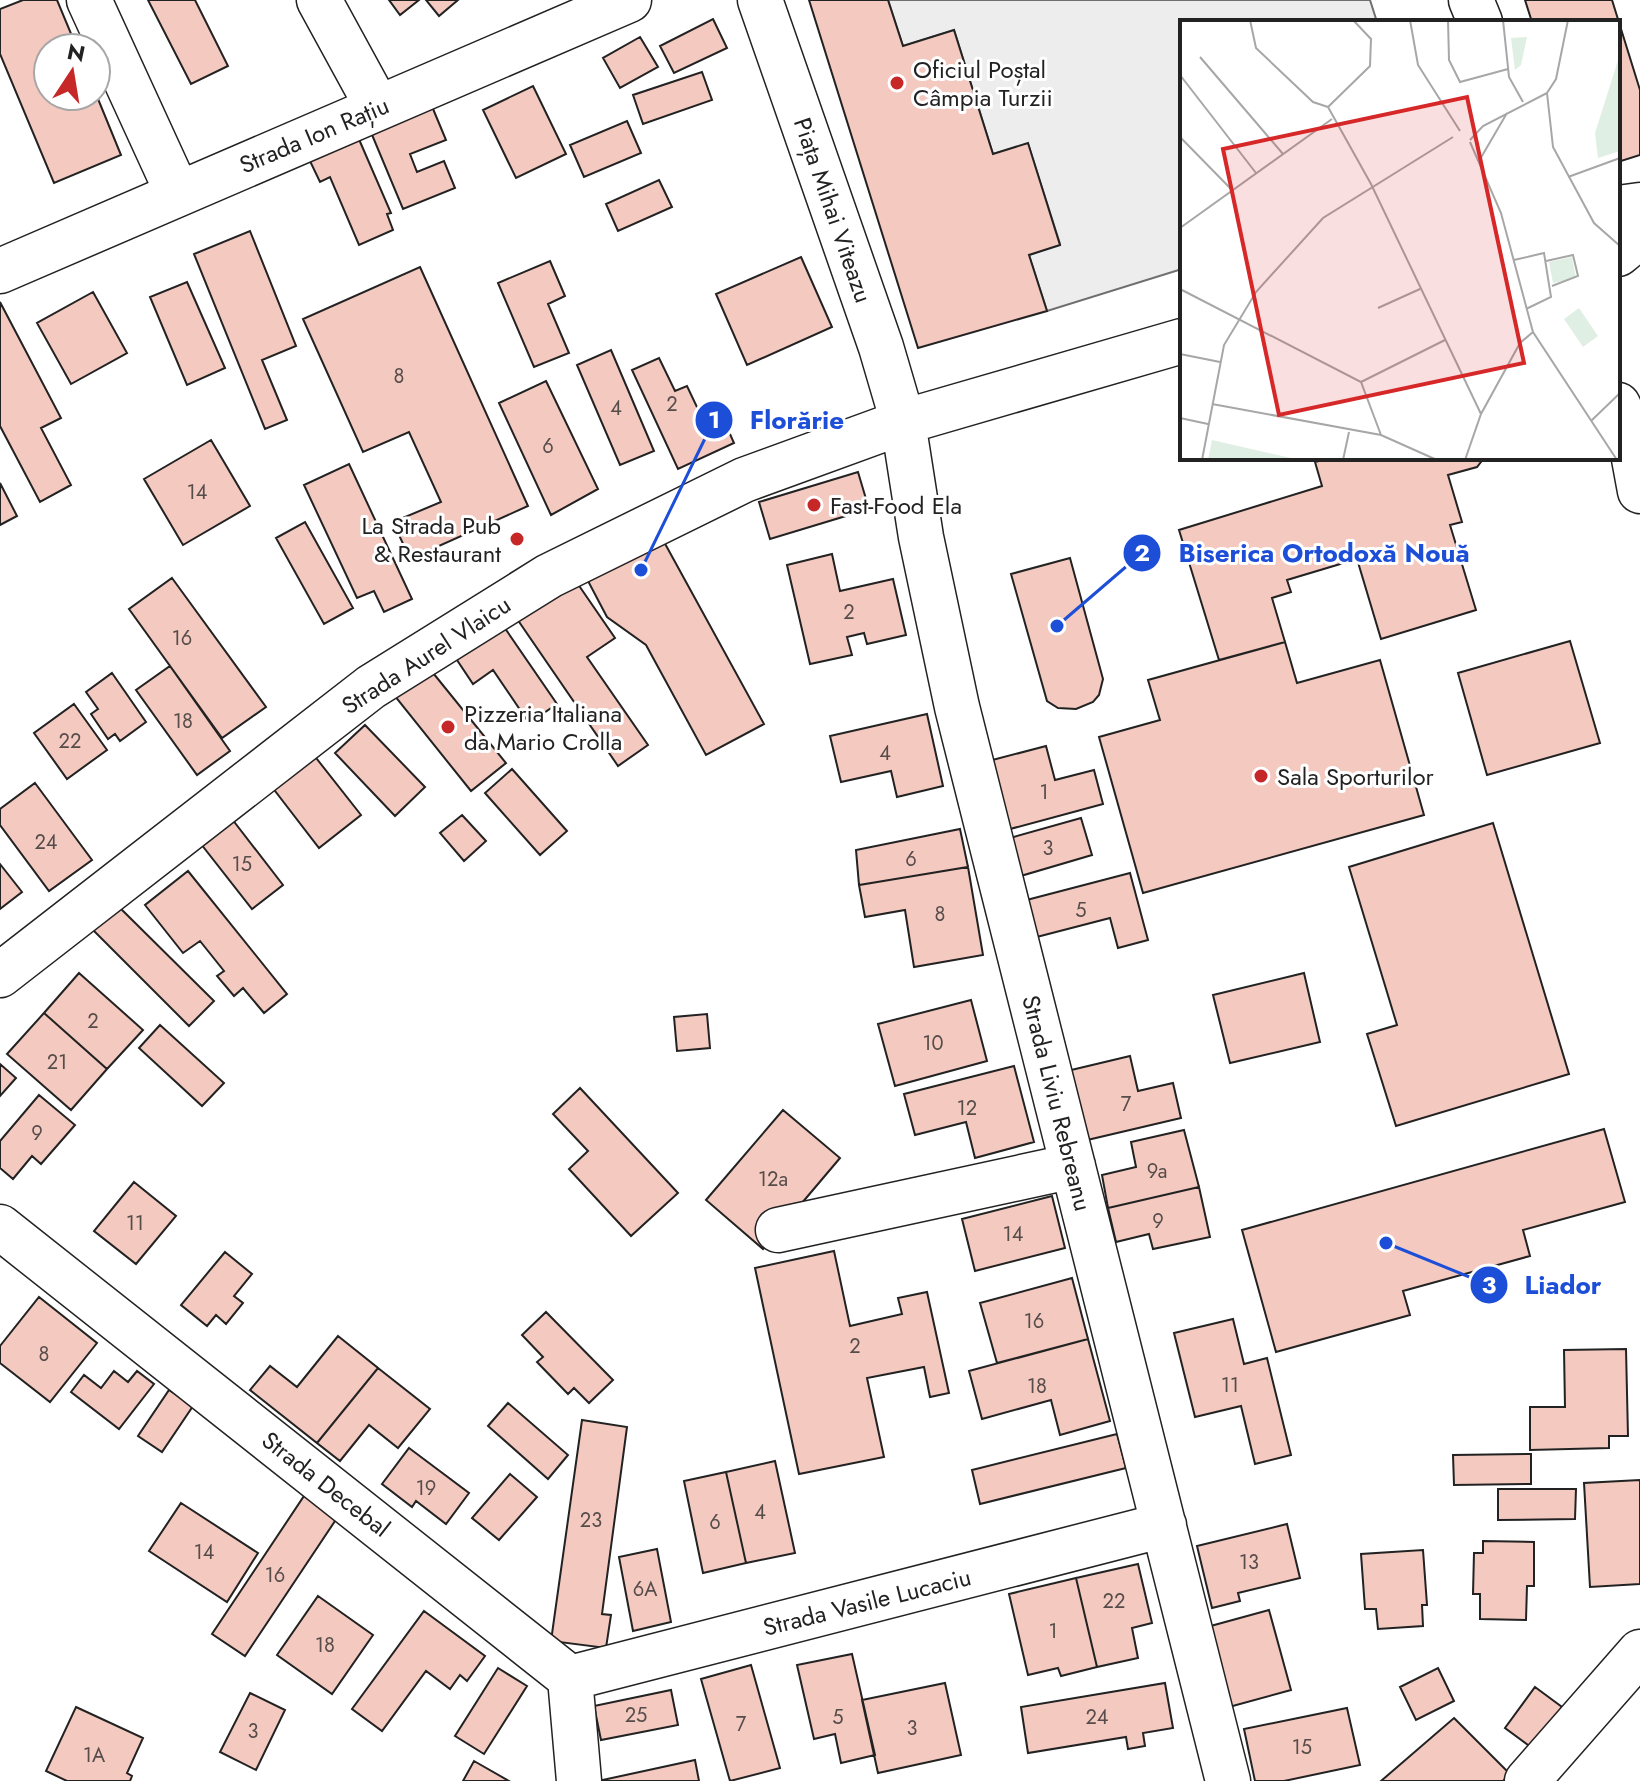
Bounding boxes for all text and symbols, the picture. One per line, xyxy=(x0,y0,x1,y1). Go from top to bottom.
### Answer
inset map xyxy=(1180,20,1620,460)
north arrow xyxy=(32,32,112,112)
text: N xyxy=(64,35,88,70)
place label: Oficiul Poștal Câmpia Turzii xyxy=(913,52,1053,115)
marker: Oficiul Poștal Câmpia Turzii xyxy=(888,74,906,92)
street label: Strada Ion Rațiu xyxy=(234,88,394,182)
street label: Piața Mihai Viteazu xyxy=(785,113,881,307)
house number: 8 xyxy=(394,362,404,391)
house number: 2 xyxy=(666,390,678,419)
house number: 4 xyxy=(610,394,622,423)
callout: Florărie xyxy=(694,395,860,445)
text: Florărie xyxy=(750,401,844,439)
text: 1 xyxy=(708,402,720,437)
house number: 6 xyxy=(542,432,554,461)
house number: 14 xyxy=(187,478,208,507)
place label: Fast-Food Ela xyxy=(830,488,962,523)
marker: Fast-Food Ela xyxy=(805,496,823,514)
place label: La Strada Pub & Restaurant xyxy=(361,508,501,571)
callout: Biserica Ortodoxă Nouă xyxy=(1122,528,1486,578)
marker: La Strada Pub & Restaurant xyxy=(508,530,526,548)
text: Biserica Ortodoxă Nouă xyxy=(1178,534,1470,572)
text: 2 xyxy=(1134,535,1150,570)
street label: Strada Aurel Vlaicu xyxy=(335,587,517,723)
house number: 2 xyxy=(843,598,855,627)
house number: 16 xyxy=(172,624,192,653)
place label: Pizzeria Italiana da Mario Crolla xyxy=(464,696,622,759)
house number: 18 xyxy=(173,707,193,736)
marker: Pizzeria Italiana da Mario Crolla xyxy=(439,718,457,736)
house number: 22 xyxy=(59,727,81,756)
house number: 4 xyxy=(879,739,891,768)
place label: Sala Sporturilor xyxy=(1277,759,1435,794)
marker: Sala Sporturilor xyxy=(1252,767,1270,785)
house number: 1 xyxy=(1040,778,1049,807)
house number: 24 xyxy=(34,828,58,857)
house number: 3 xyxy=(1043,834,1054,863)
house number: 6 xyxy=(905,845,917,874)
house number: 15 xyxy=(232,850,252,879)
house number: 5 xyxy=(1075,896,1087,925)
house number: 8 xyxy=(935,900,945,929)
street label: Strada Liviu Rebreanu xyxy=(1013,991,1101,1215)
house number: 2 xyxy=(87,1007,99,1036)
house number: 10 xyxy=(923,1029,944,1058)
house number: 21 xyxy=(47,1048,67,1077)
house number: 7 xyxy=(1121,1090,1132,1119)
house number: 12 xyxy=(957,1094,977,1123)
house number: 9 xyxy=(31,1119,43,1148)
house number: 9a xyxy=(1147,1157,1167,1186)
house number: 12a xyxy=(758,1165,788,1194)
house number: 9 xyxy=(1152,1207,1164,1236)
house number: 11 xyxy=(126,1209,144,1238)
house number: 14 xyxy=(1003,1220,1024,1249)
callout: Liador xyxy=(1469,1260,1618,1310)
text: Liador xyxy=(1525,1266,1602,1304)
text: 3 xyxy=(1482,1267,1497,1302)
house number: 16 xyxy=(1024,1307,1044,1336)
house number: 2 xyxy=(849,1332,861,1361)
house number: 8 xyxy=(39,1340,49,1369)
house number: 11 xyxy=(1221,1371,1239,1400)
house number: 18 xyxy=(1027,1372,1047,1401)
street label: Strada Decebal xyxy=(254,1423,398,1545)
house number: 19 xyxy=(416,1474,436,1503)
house number: 4 xyxy=(754,1498,766,1527)
house number: 23 xyxy=(580,1506,602,1535)
house number: 6 xyxy=(709,1508,721,1537)
house number: 14 xyxy=(194,1538,215,1567)
house number: 13 xyxy=(1239,1548,1259,1577)
street label: Strada Vasile Lucaciu xyxy=(759,1559,975,1645)
house number: 16 xyxy=(265,1561,285,1590)
house number: 6A xyxy=(633,1575,658,1604)
house number: 22 xyxy=(1103,1587,1125,1616)
house number: 1 xyxy=(1049,1617,1058,1646)
house number: 18 xyxy=(315,1631,335,1660)
house number: 25 xyxy=(625,1701,647,1730)
house number: 5 xyxy=(832,1703,844,1732)
house number: 24 xyxy=(1085,1703,1109,1732)
house number: 7 xyxy=(736,1710,747,1739)
house number: 3 xyxy=(907,1714,918,1743)
house number: 3 xyxy=(248,1717,259,1746)
house number: 15 xyxy=(1292,1733,1312,1762)
house number: 1A xyxy=(83,1741,106,1770)

